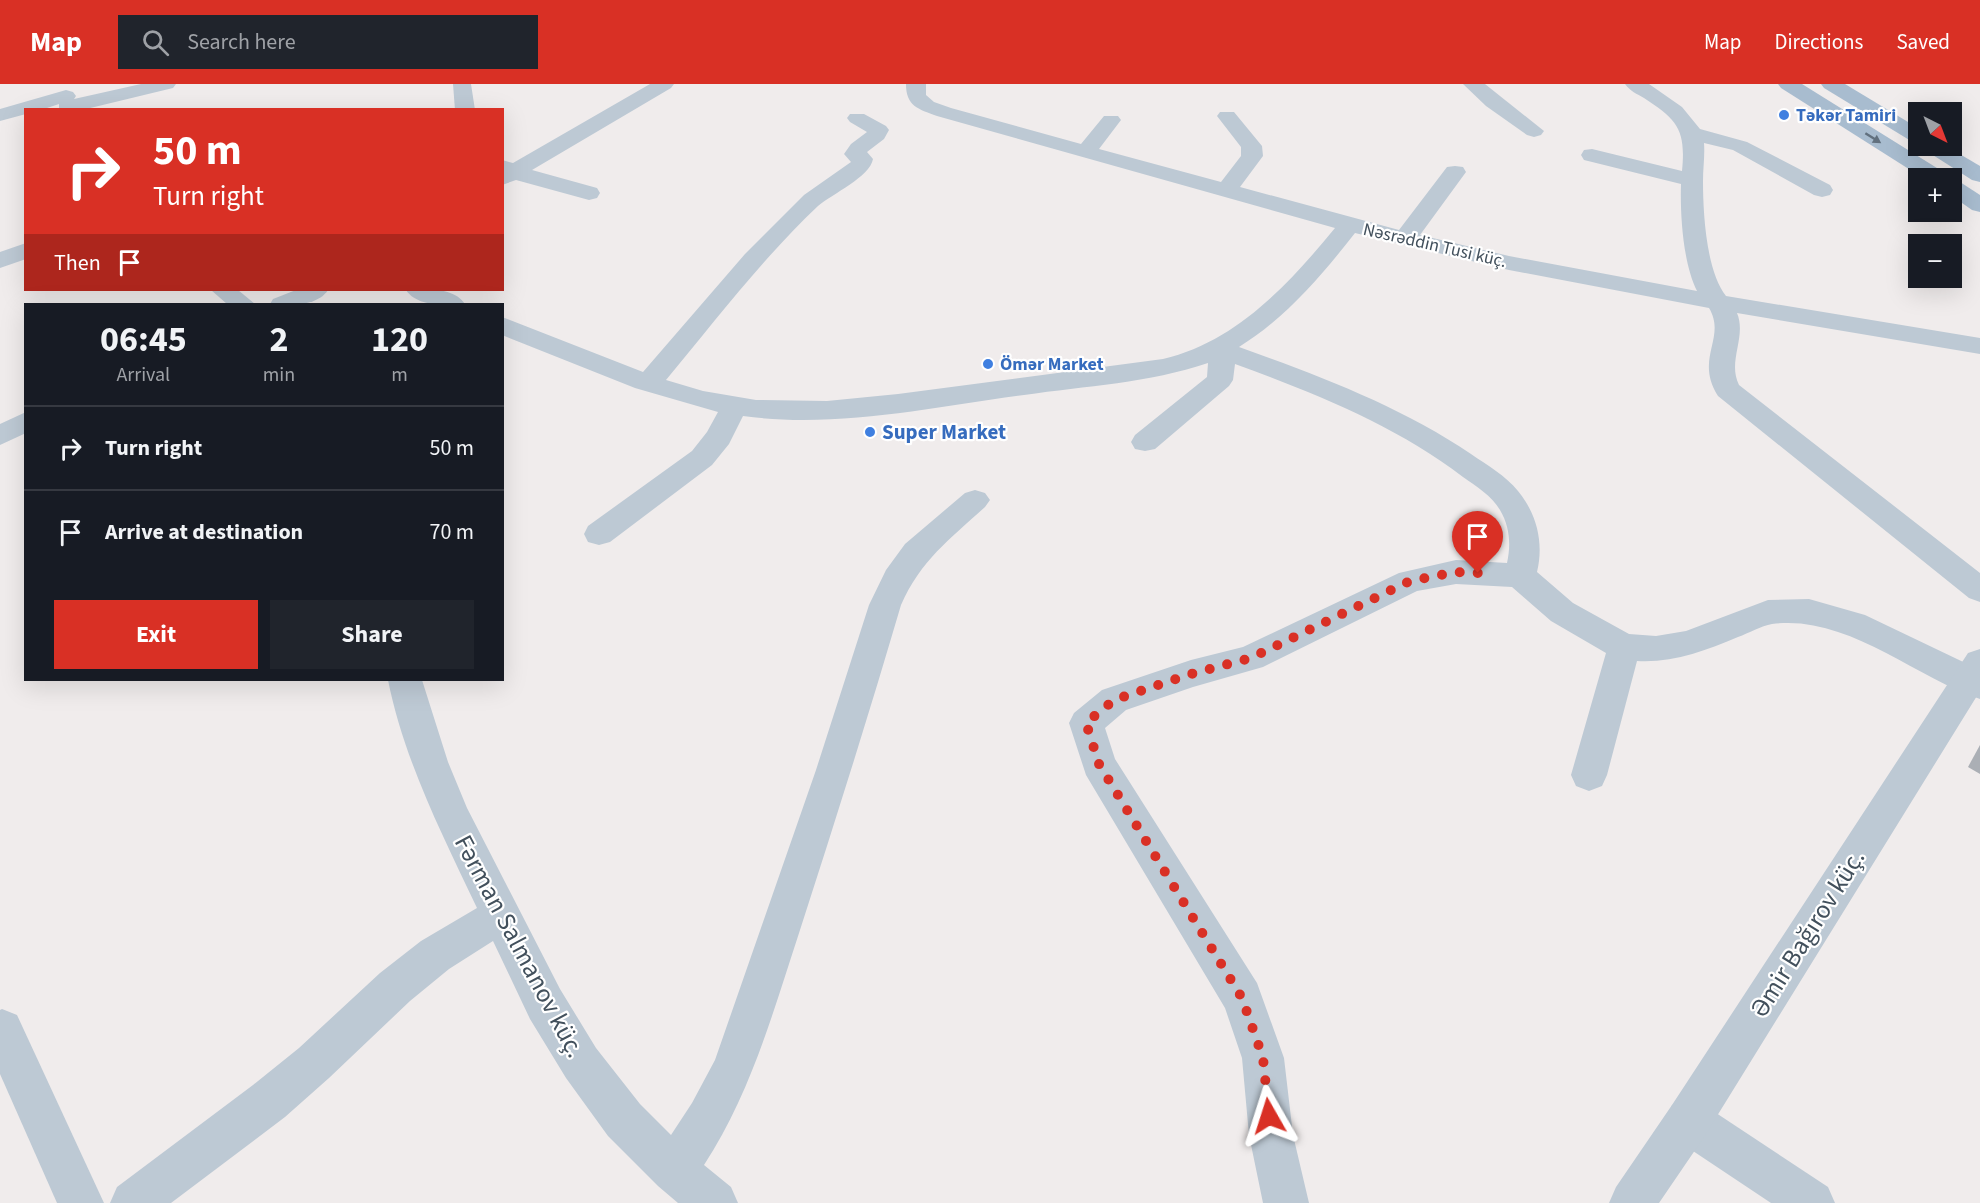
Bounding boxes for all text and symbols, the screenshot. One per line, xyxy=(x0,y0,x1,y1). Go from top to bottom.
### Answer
search box xyxy=(118,15,538,69)
text: Map xyxy=(30,22,82,62)
icon: search xyxy=(139,26,172,59)
text: Search here xyxy=(187,26,296,58)
text: Map xyxy=(1704,27,1742,57)
text: Directions xyxy=(1775,27,1863,57)
text: Saved xyxy=(1896,27,1950,57)
north arrow xyxy=(1908,102,1962,156)
map controls xyxy=(1908,102,1962,288)
place label: Təkər Tamiri xyxy=(1796,103,1896,128)
marker: Təkər Tamiri xyxy=(1777,108,1791,122)
text: 50 m xyxy=(153,121,242,181)
icon: right xyxy=(54,132,132,210)
one-way arrow xyxy=(1865,132,1881,143)
button: + xyxy=(1908,168,1962,222)
text: Turn right xyxy=(153,177,264,216)
street label: Nəsrəddin Tusi küç. xyxy=(1361,217,1509,274)
button: − xyxy=(1908,234,1962,288)
icon: arrive xyxy=(113,246,146,279)
text: Then xyxy=(54,247,101,279)
text: 06:45 xyxy=(100,314,187,365)
text: 2 xyxy=(269,314,288,365)
text: 120 xyxy=(371,314,428,365)
place label: Ömər Market xyxy=(1000,352,1104,377)
marker: Ömər Market xyxy=(981,357,995,371)
text: Arrival xyxy=(116,361,170,389)
text: min xyxy=(263,361,295,389)
text: m xyxy=(391,361,408,389)
place label: Super Market xyxy=(882,417,1006,447)
marker: Super Market xyxy=(863,425,877,439)
icon: right xyxy=(54,432,87,465)
text: Turn right xyxy=(105,432,202,464)
text: 50 m xyxy=(429,432,474,464)
pin xyxy=(1452,511,1503,573)
icon: arrive xyxy=(54,516,87,549)
text: Arrive at destination xyxy=(105,516,303,548)
text: 70 m xyxy=(429,516,474,548)
icon: arrive xyxy=(1461,520,1494,553)
button: Exit xyxy=(54,600,258,669)
button: Share xyxy=(270,600,474,669)
street label: Fərman Salmanov küç. xyxy=(445,828,594,1064)
street label: Əmir Bağırov küç. xyxy=(1741,842,1874,1024)
position arrow xyxy=(1237,1084,1301,1148)

